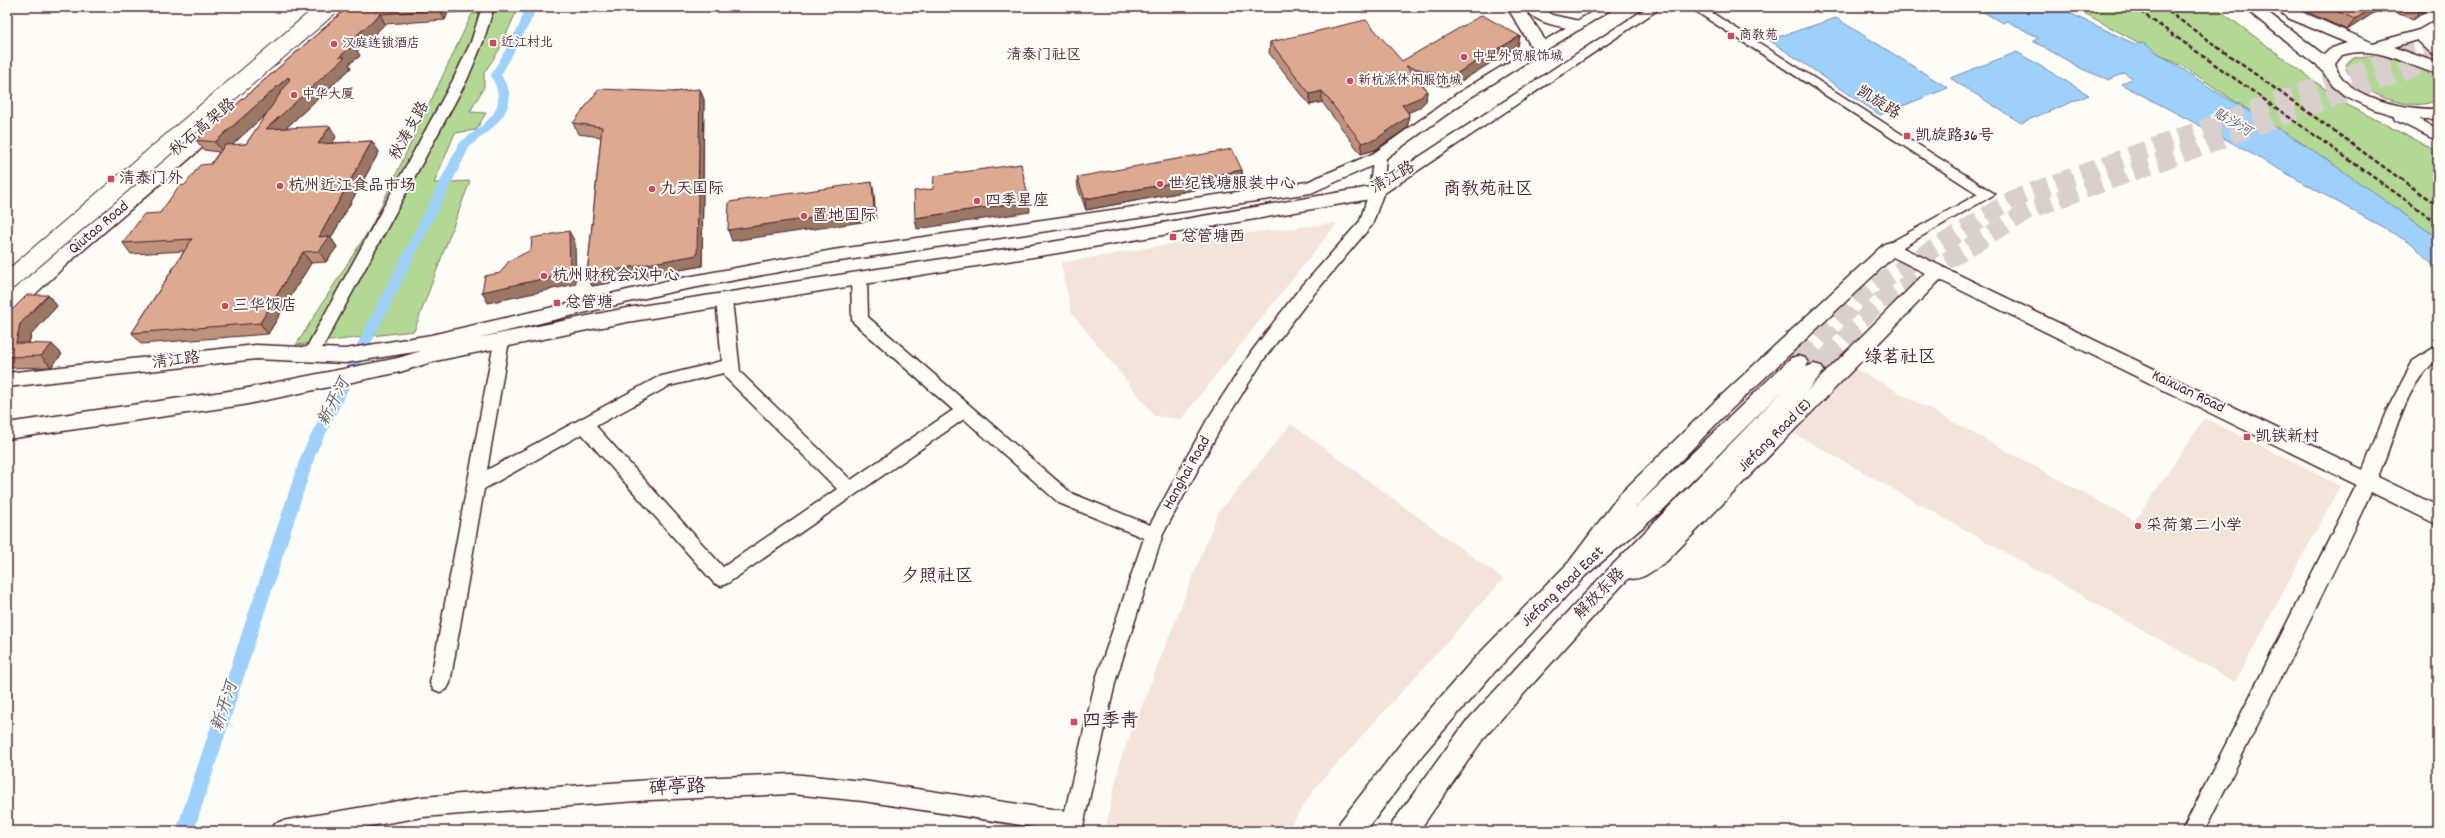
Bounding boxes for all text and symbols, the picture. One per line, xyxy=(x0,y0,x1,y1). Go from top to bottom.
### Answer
place label: 商教苑 xyxy=(1739,27,1778,46)
marker: 商教苑 xyxy=(1726,31,1736,41)
place label: 近江村北 xyxy=(501,34,553,53)
place label: 汉庭连锁酒店 xyxy=(342,35,420,54)
marker: 近江村北 xyxy=(488,38,498,48)
marker: 汉庭连锁酒店 xyxy=(329,39,339,49)
district label: 清泰门社区 xyxy=(1006,45,1082,67)
place label: 中星外贸服饰城 xyxy=(1472,48,1563,67)
marker: 中星外贸服饰城 xyxy=(1459,52,1469,62)
place label: 新杭派休闲服饰城 xyxy=(1358,72,1462,91)
marker: 新杭派休闲服饰城 xyxy=(1345,76,1355,86)
street label: 凯旋路 xyxy=(1852,81,1904,125)
place label: 中华大厦 xyxy=(302,86,354,105)
marker: 中华大厦 xyxy=(289,90,299,100)
street label: 秋石高架路 xyxy=(165,93,241,163)
street label: 秋涛支路 xyxy=(384,97,436,165)
water label: 贴沙河 xyxy=(2209,104,2257,143)
place label: 凯旋路36号 xyxy=(1915,125,1994,148)
marker: 凯旋路36号 xyxy=(1902,131,1912,141)
street label: 清江路 xyxy=(1366,156,1420,200)
place label: 清泰门外 xyxy=(119,168,183,191)
place label: 世纪钱塘服装中心 xyxy=(1168,173,1296,196)
marker: 清泰门外 xyxy=(106,174,116,184)
place label: 杭州近江食品市场 xyxy=(288,175,416,198)
place label: 九天国际 xyxy=(660,178,724,201)
district label: 商教苑社区 xyxy=(1443,178,1533,203)
marker: 世纪钱塘服装中心 xyxy=(1155,179,1165,189)
marker: 杭州近江食品市场 xyxy=(275,181,285,191)
marker: 九天国际 xyxy=(647,184,657,194)
place label: 四季星座 xyxy=(985,190,1049,213)
street label: Qiutao Road xyxy=(64,196,134,260)
marker: 四季星座 xyxy=(972,196,982,206)
place label: 置地国际 xyxy=(812,205,876,228)
marker: 置地国际 xyxy=(799,211,809,221)
place label: 总管塘西 xyxy=(1181,226,1245,249)
marker: 总管塘西 xyxy=(1168,232,1178,242)
place label: 杭州财税会议中心 xyxy=(552,265,680,288)
marker: 杭州财税会议中心 xyxy=(539,271,549,281)
place label: 总管塘 xyxy=(565,292,613,315)
place label: 三华饭店 xyxy=(233,295,297,318)
marker: 总管塘 xyxy=(552,298,562,308)
marker: 三华饭店 xyxy=(220,301,230,311)
district label: 绿茗社区 xyxy=(1864,346,1936,371)
street label: 清江路 xyxy=(151,347,201,375)
street label: Kaixuan Road xyxy=(2147,364,2229,420)
water label: 新开河 xyxy=(313,372,359,431)
street label: Jiefang Road (E) xyxy=(1733,394,1817,478)
place label: 凯铁新村 xyxy=(2255,426,2319,449)
street label: Hanghai Road xyxy=(1157,432,1217,514)
marker: 凯铁新村 xyxy=(2242,432,2252,442)
place label: 采荷第二小学 xyxy=(2146,515,2242,538)
marker: 采荷第二小学 xyxy=(2133,521,2143,531)
street label: Jiefang Road East xyxy=(1516,541,1610,633)
street label: 解放东路 xyxy=(1569,563,1631,625)
district label: 夕照社区 xyxy=(901,565,973,590)
water label: 新开河 xyxy=(207,676,246,735)
place label: 四季青 xyxy=(1082,709,1139,736)
marker: 四季青 xyxy=(1069,717,1079,727)
street label: 碑亭路 xyxy=(648,774,706,804)

